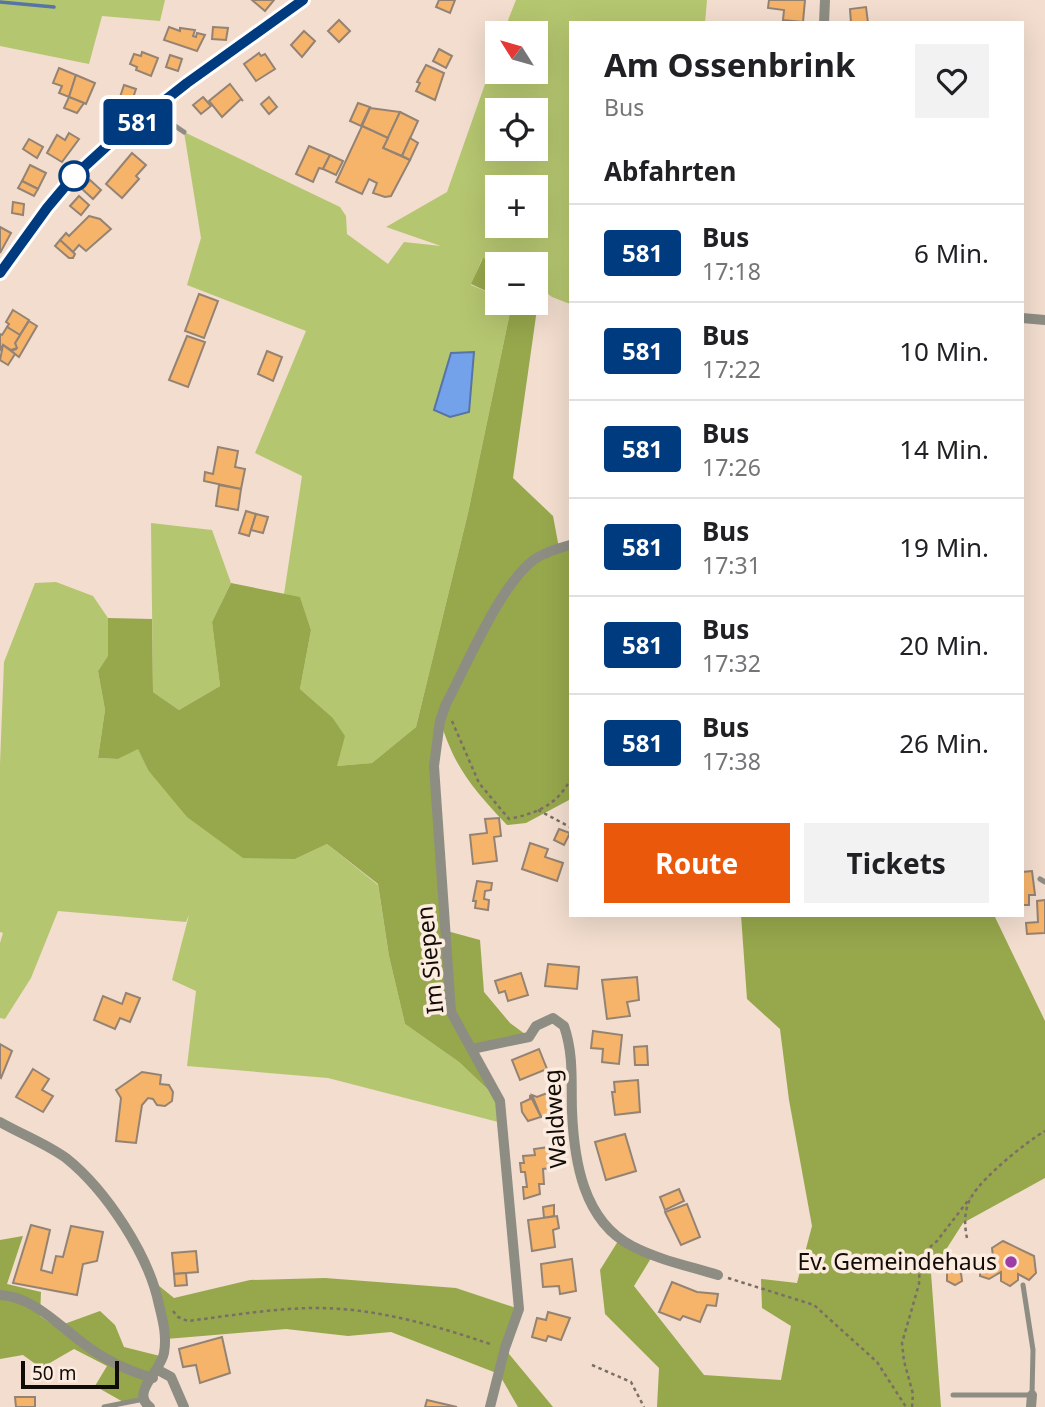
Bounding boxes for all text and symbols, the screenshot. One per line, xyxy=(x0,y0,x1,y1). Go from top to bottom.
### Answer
north arrow xyxy=(485,21,548,84)
map controls xyxy=(485,21,548,315)
text: Am Ossenbrink xyxy=(604,42,855,87)
button: heart xyxy=(915,44,989,118)
text: Bus xyxy=(604,91,644,123)
button: locate xyxy=(485,98,548,161)
line badge: 581 xyxy=(98,99,178,145)
text: 581 xyxy=(117,105,159,138)
text: Abfahrten xyxy=(604,153,736,189)
unlabelled marker xyxy=(59,161,89,191)
button: + xyxy=(485,175,548,238)
text: Bus xyxy=(702,219,749,255)
text: 6 Min. xyxy=(914,235,989,271)
text: 581 xyxy=(622,236,663,269)
button: − xyxy=(485,252,548,315)
text: 17:18 xyxy=(702,255,761,287)
text: Bus xyxy=(702,317,749,353)
text: 10 Min. xyxy=(899,333,989,369)
text: 581 xyxy=(622,334,663,367)
text: 17:22 xyxy=(702,353,761,385)
text: Bus xyxy=(702,415,749,451)
text: 14 Min. xyxy=(899,431,989,467)
text: 581 xyxy=(622,432,663,465)
text: 17:26 xyxy=(702,451,761,483)
text: Bus xyxy=(702,513,749,549)
text: 19 Min. xyxy=(899,529,989,565)
text: 581 xyxy=(622,530,663,563)
text: 17:31 xyxy=(702,549,761,581)
text: Bus xyxy=(702,611,749,647)
text: 20 Min. xyxy=(899,627,989,663)
text: 581 xyxy=(622,628,663,661)
text: 17:32 xyxy=(702,647,761,679)
text: Bus xyxy=(702,709,749,745)
text: 26 Min. xyxy=(899,725,989,761)
text: 581 xyxy=(622,726,663,759)
text: 17:38 xyxy=(702,745,761,777)
button: Route xyxy=(604,823,790,903)
button: Tickets xyxy=(804,823,989,903)
street label: Im Siepen xyxy=(407,905,451,1016)
street label: Waldweg xyxy=(535,1069,573,1170)
place label: Ev. Gemeindehaus xyxy=(797,1245,997,1277)
marker: Ev. Gemeindehaus xyxy=(1003,1254,1019,1270)
scale bar xyxy=(21,1358,119,1390)
text: 50 m xyxy=(32,1360,76,1386)

